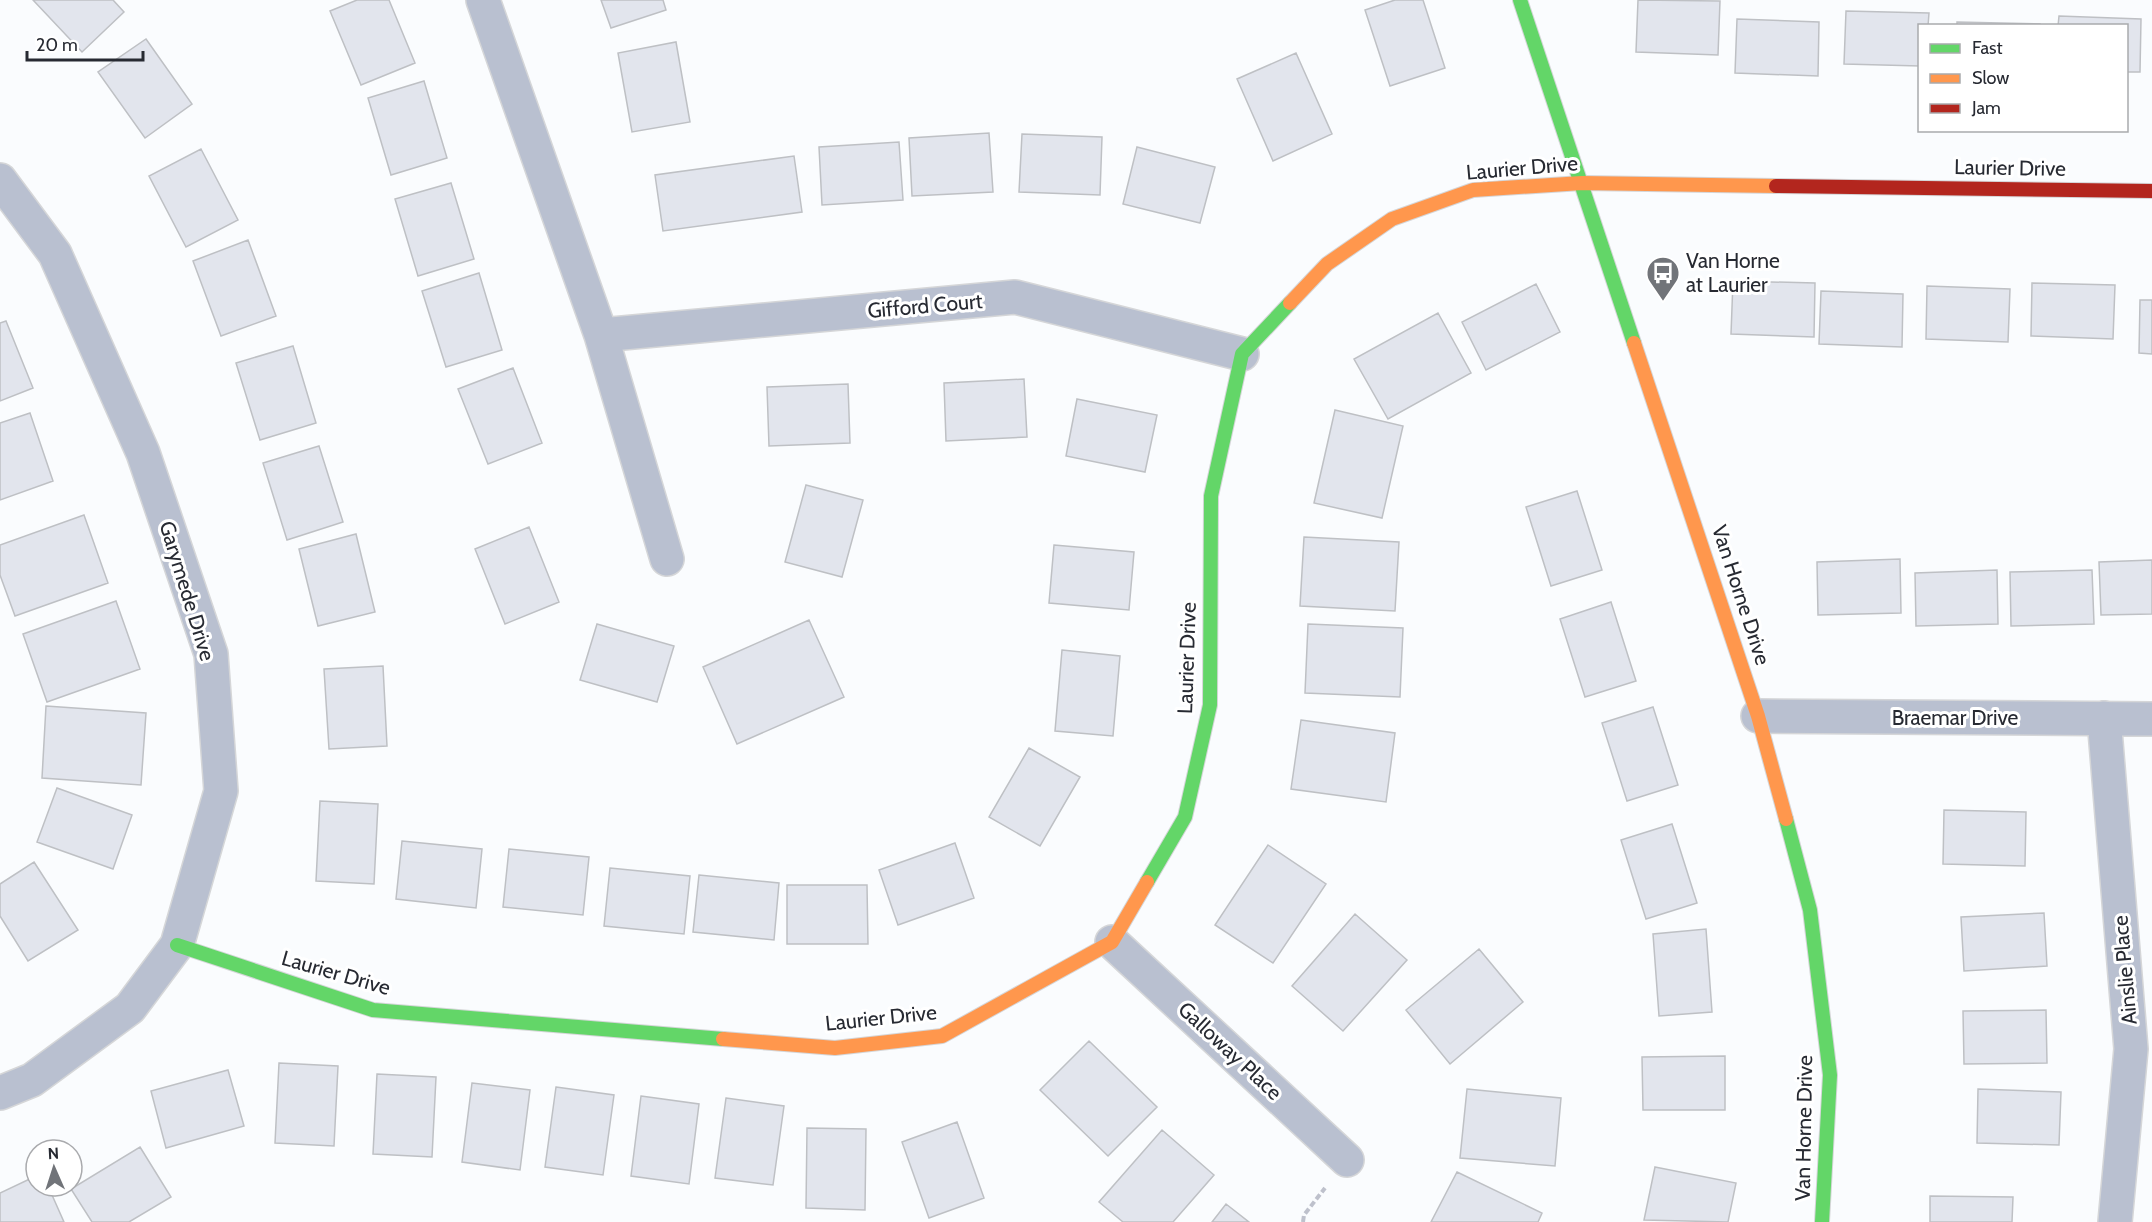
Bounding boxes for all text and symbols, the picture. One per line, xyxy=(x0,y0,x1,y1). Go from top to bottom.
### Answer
scale bar xyxy=(27,24,142,62)
legend xyxy=(1918,24,2128,132)
text: 20 m xyxy=(36,34,78,56)
text: Fast xyxy=(1972,37,2003,59)
text: Slow xyxy=(1972,67,2009,89)
text: Jam xyxy=(1971,97,2001,119)
street label: Laurier Drive xyxy=(1465,150,1579,185)
street label: Laurier Drive xyxy=(1954,154,2066,181)
place label: Van Horne at Laurier xyxy=(1686,248,1780,297)
bus stop icon: Van Horne at Laurier xyxy=(1645,255,1681,302)
street label: Gifford Court xyxy=(866,288,983,323)
street label: Garymede Drive xyxy=(154,518,221,664)
street label: Van Horne Drive xyxy=(1707,522,1776,668)
street label: Laurier Drive xyxy=(1172,601,1201,714)
street label: Braemar Drive xyxy=(1892,705,2019,730)
street label: Ainslie Place xyxy=(2107,914,2142,1026)
street label: Laurier Drive xyxy=(279,945,394,1000)
street label: Galloway Place xyxy=(1173,996,1288,1105)
street label: Laurier Drive xyxy=(824,999,938,1036)
street label: Van Horne Drive xyxy=(1790,1055,1817,1201)
north arrow xyxy=(24,1138,84,1198)
text: N xyxy=(47,1144,59,1163)

